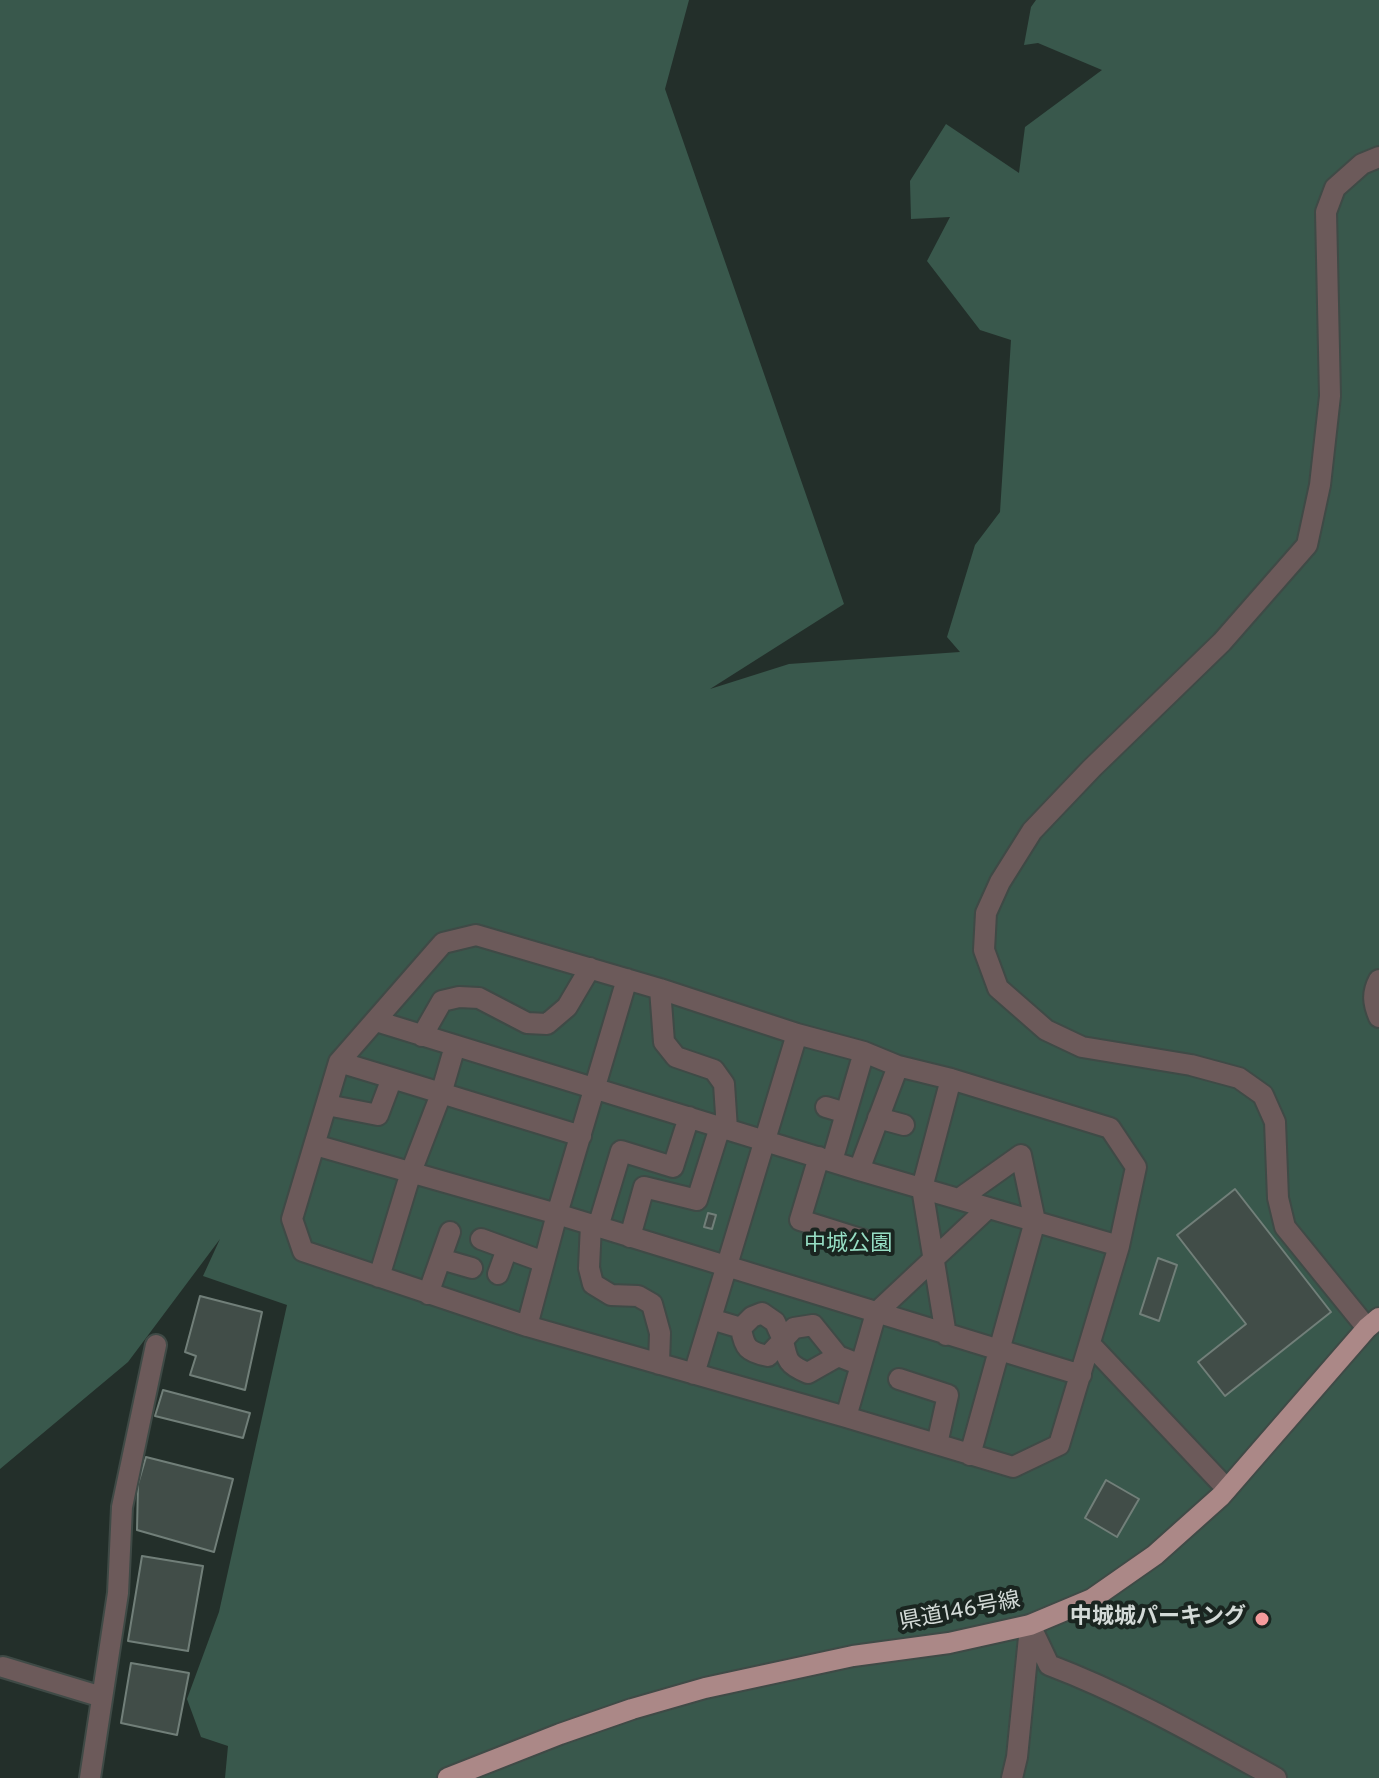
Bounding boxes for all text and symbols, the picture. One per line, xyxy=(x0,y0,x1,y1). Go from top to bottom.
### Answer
park label: 中城公園 xyxy=(804,1233,892,1259)
street label: 県道146号線 xyxy=(897,1588,1023,1638)
place label: 中城城パーキング xyxy=(1070,1606,1246,1632)
marker: 中城城パーキング xyxy=(1253,1610,1271,1628)

